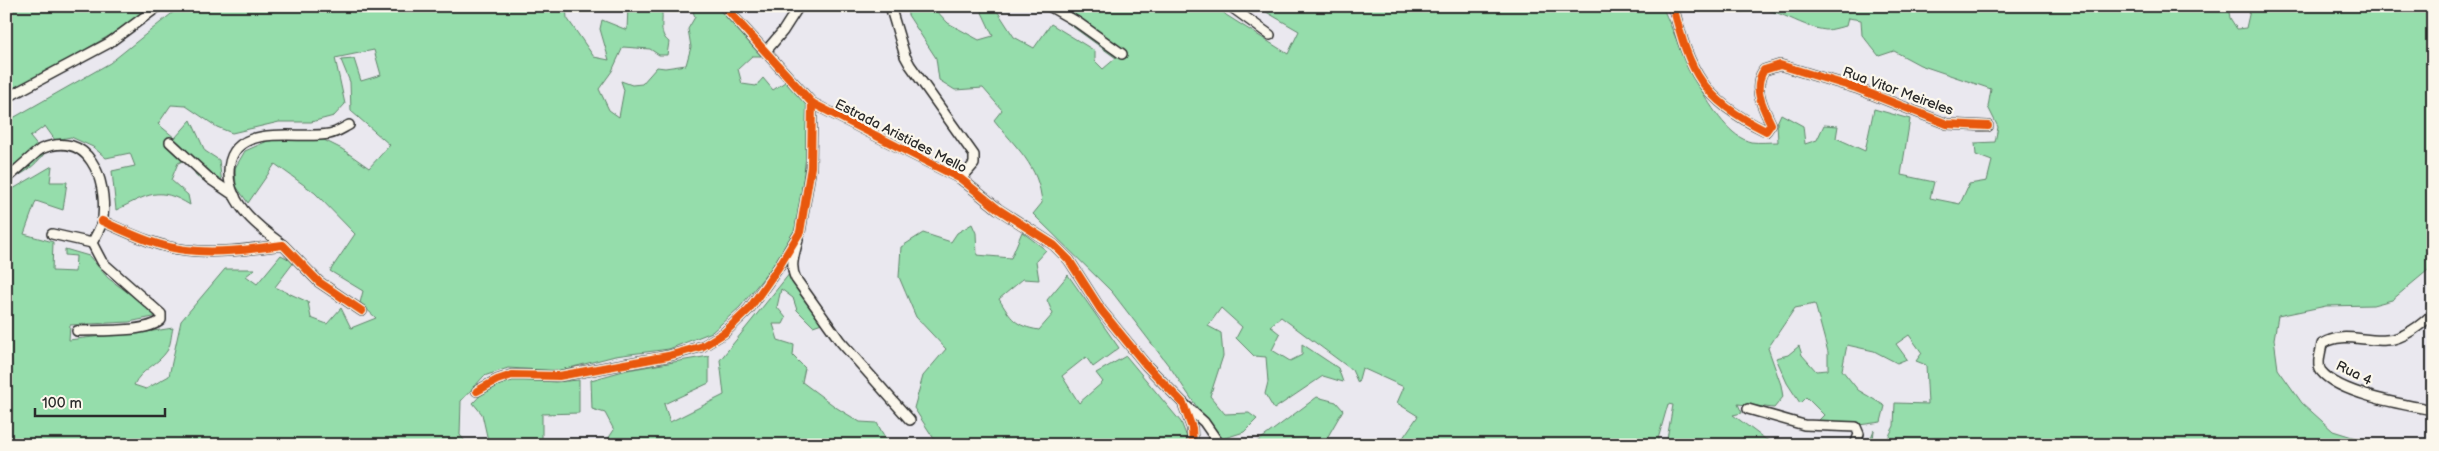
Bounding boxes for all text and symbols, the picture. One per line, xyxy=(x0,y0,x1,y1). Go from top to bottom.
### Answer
street label: Rua Vitor Meireles xyxy=(1840,63,1956,119)
street label: Estrada Aristides Mello xyxy=(832,95,970,177)
street label: Rua 4 xyxy=(2333,357,2375,389)
scale bar xyxy=(35,386,165,418)
text: 100 m xyxy=(42,394,82,413)

